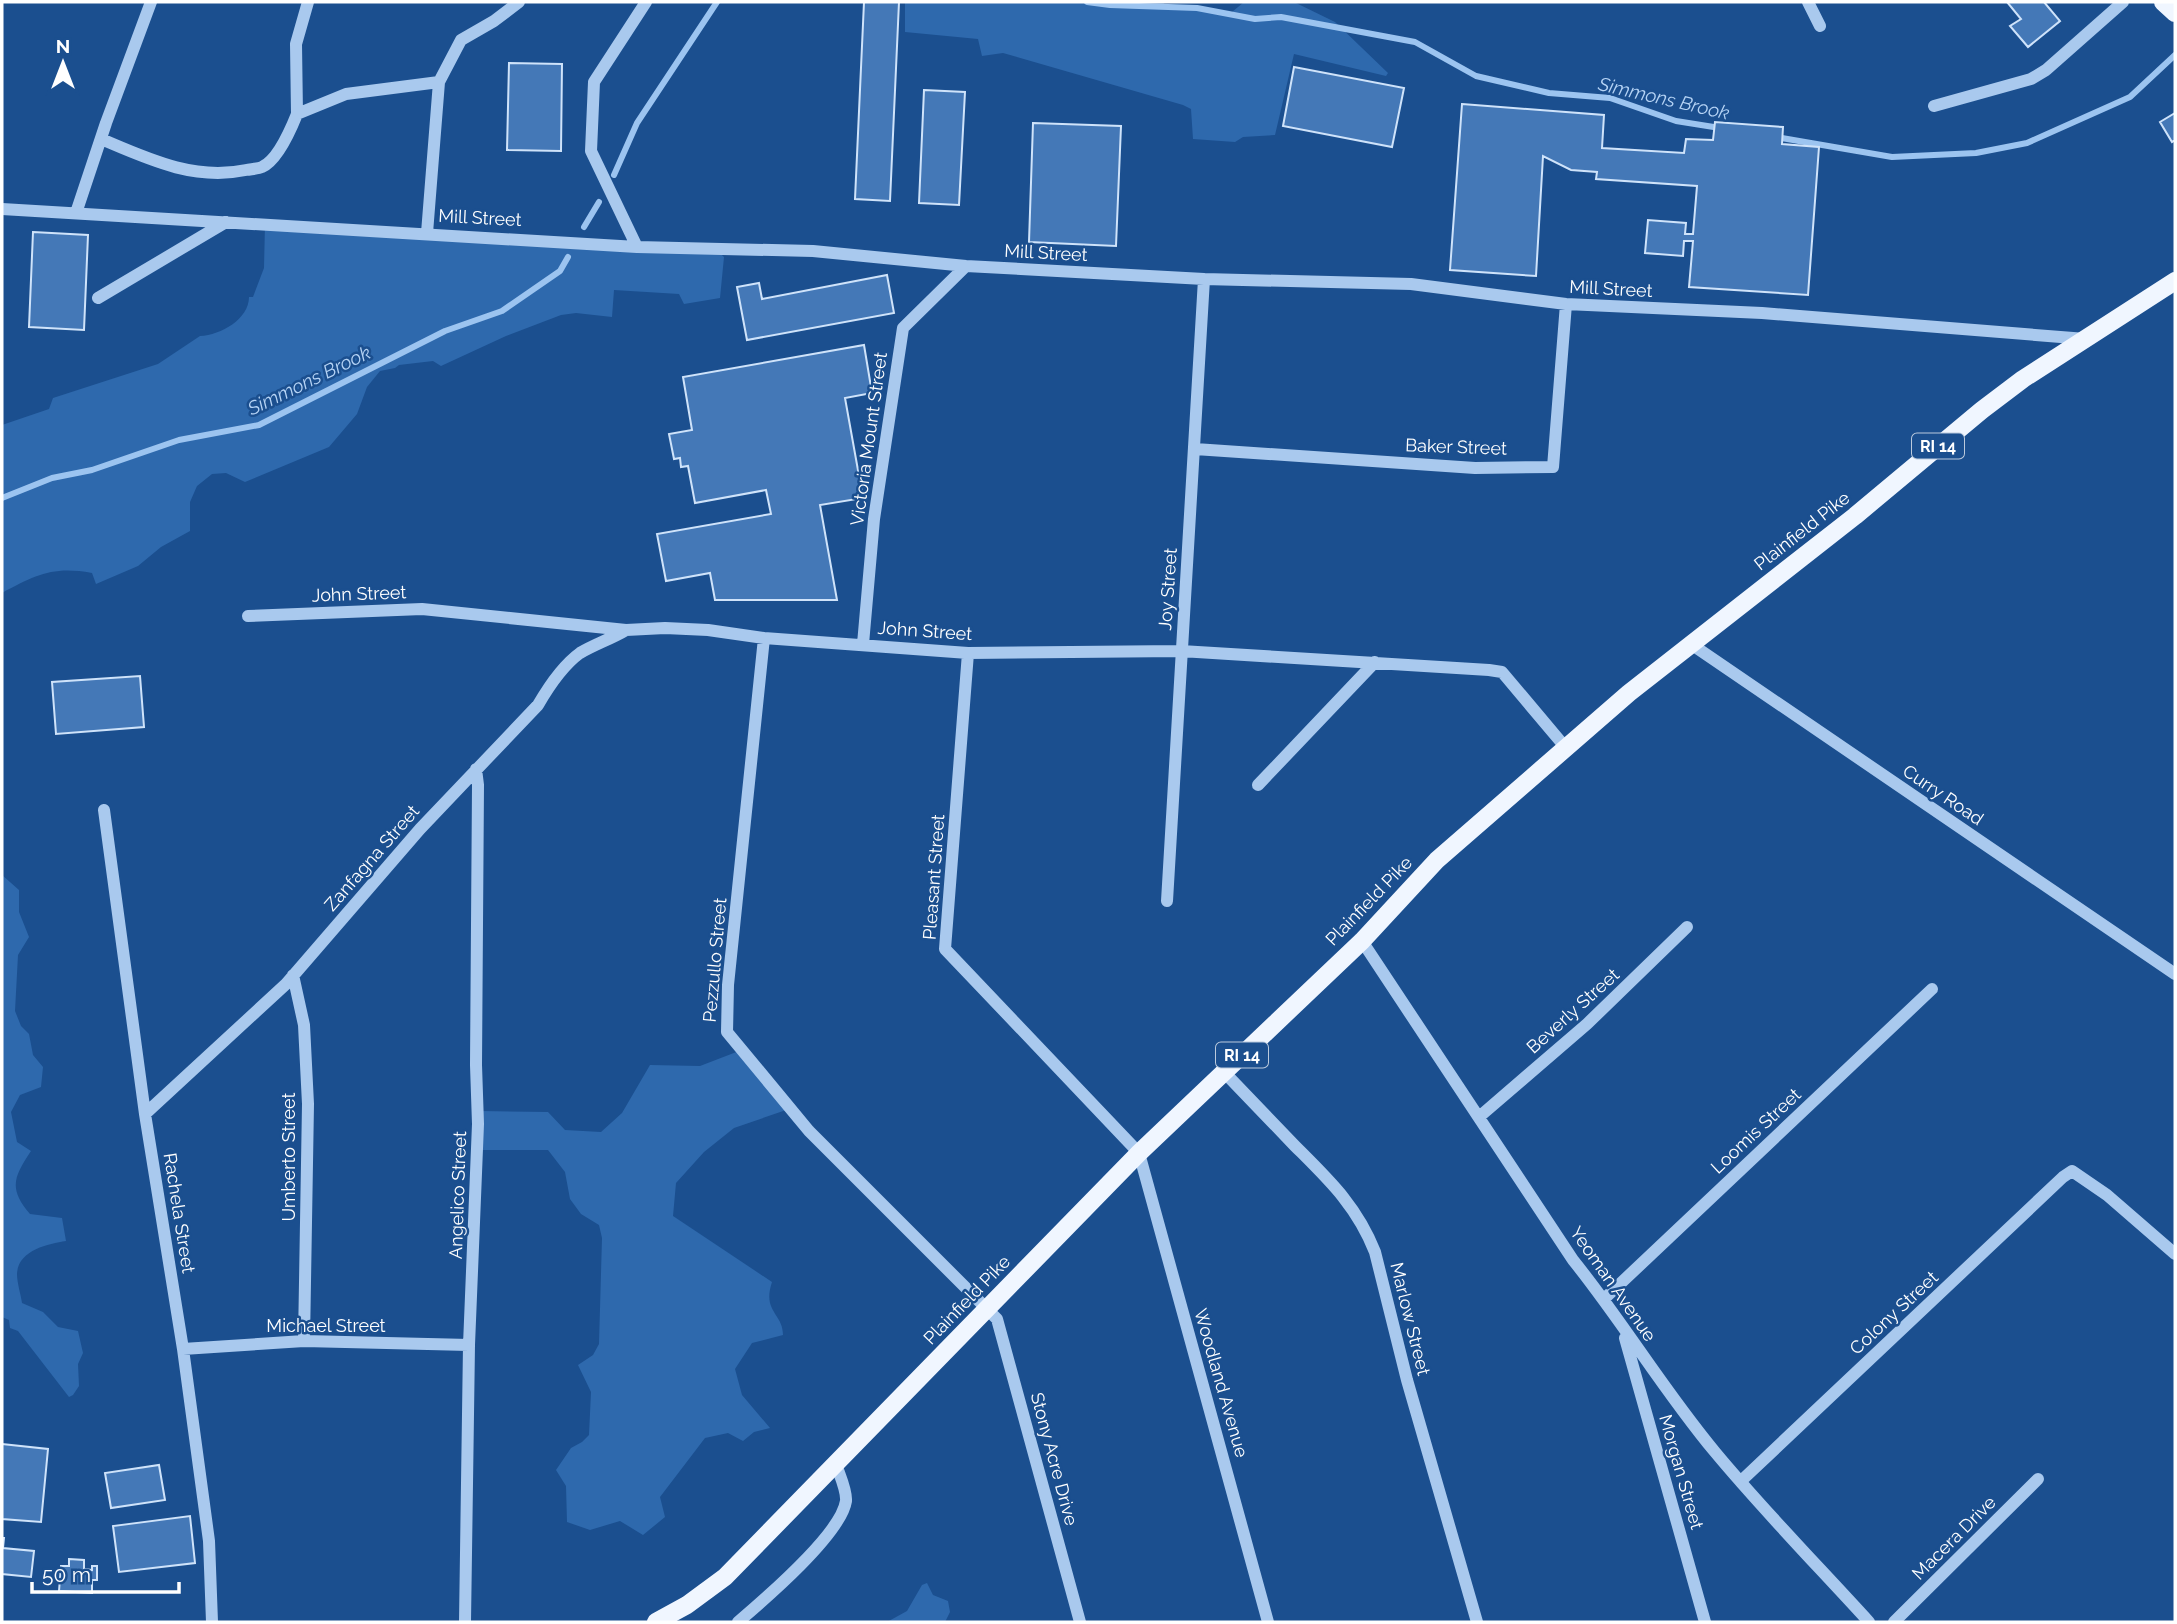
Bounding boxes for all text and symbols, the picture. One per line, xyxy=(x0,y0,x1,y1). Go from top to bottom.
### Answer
north arrow xyxy=(28,28,98,98)
text: N xyxy=(56,35,70,57)
water label: Simmons Brook xyxy=(1595,72,1732,124)
street label: Mill Street xyxy=(438,205,522,230)
street label: Mill Street xyxy=(1004,240,1088,265)
street label: Mill Street xyxy=(1569,276,1653,301)
water label: Simmons Brook xyxy=(243,341,374,420)
street label: Victoria Mount Street xyxy=(846,351,891,527)
street label: Baker Street xyxy=(1405,434,1507,459)
road number: RI 14 xyxy=(1912,434,1964,458)
street label: Plainfield Pike xyxy=(1750,487,1854,574)
street label: Joy Street xyxy=(1154,547,1181,631)
street label: John Street xyxy=(311,581,407,606)
street label: John Street xyxy=(877,617,973,644)
street label: Curry Road xyxy=(1899,760,1988,829)
street label: Zanfagna Street xyxy=(320,801,423,915)
street label: Pleasant Street xyxy=(919,813,948,940)
street label: Plainfield Pike xyxy=(1321,852,1417,949)
street label: Pezzullo Street xyxy=(699,897,730,1023)
street label: Beverly Street xyxy=(1522,964,1623,1058)
road number: RI 14 xyxy=(1216,1042,1268,1068)
street label: Loomis Street xyxy=(1706,1084,1805,1178)
street label: Umberto Street xyxy=(278,1092,299,1222)
street label: Angelico Street xyxy=(445,1131,470,1259)
street label: Rachela Street xyxy=(160,1151,199,1275)
street label: Yeoman Avenue xyxy=(1566,1222,1661,1346)
street label: Plainfield Pike xyxy=(919,1251,1015,1348)
street label: Marlow Street xyxy=(1386,1260,1435,1378)
street label: Colony Street xyxy=(1845,1267,1942,1359)
street label: Woodland Avenue xyxy=(1190,1306,1253,1460)
street label: Michael Street xyxy=(266,1315,386,1336)
street label: Stony Acre Drive xyxy=(1027,1390,1082,1528)
street label: Morgan Street xyxy=(1655,1412,1708,1532)
street label: Macera Drive xyxy=(1908,1491,2000,1584)
scale bar xyxy=(32,1550,178,1594)
text: 50 m xyxy=(42,1562,91,1587)

